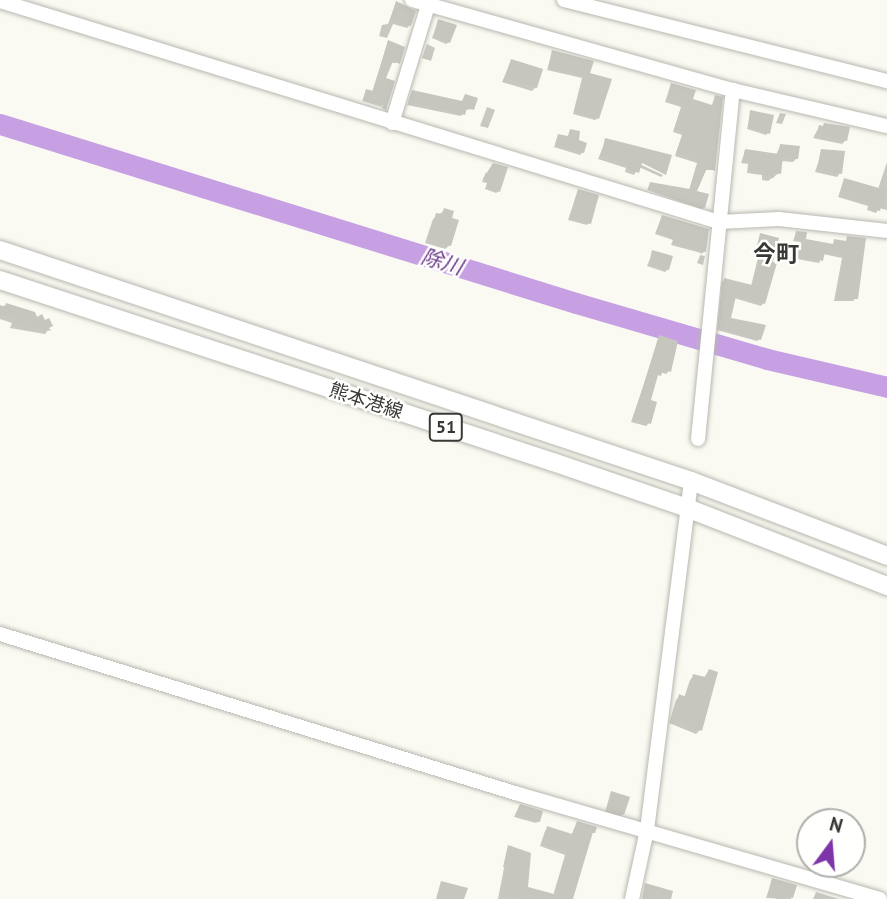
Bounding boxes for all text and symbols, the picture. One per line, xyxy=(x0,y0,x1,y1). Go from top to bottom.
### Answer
district label: 今町 xyxy=(753,240,799,268)
water label: 除川 xyxy=(418,244,466,280)
street label: 熊本港線 xyxy=(326,378,406,424)
road number: 51 xyxy=(428,412,464,442)
north arrow xyxy=(796,808,866,878)
text: N xyxy=(827,811,846,838)

